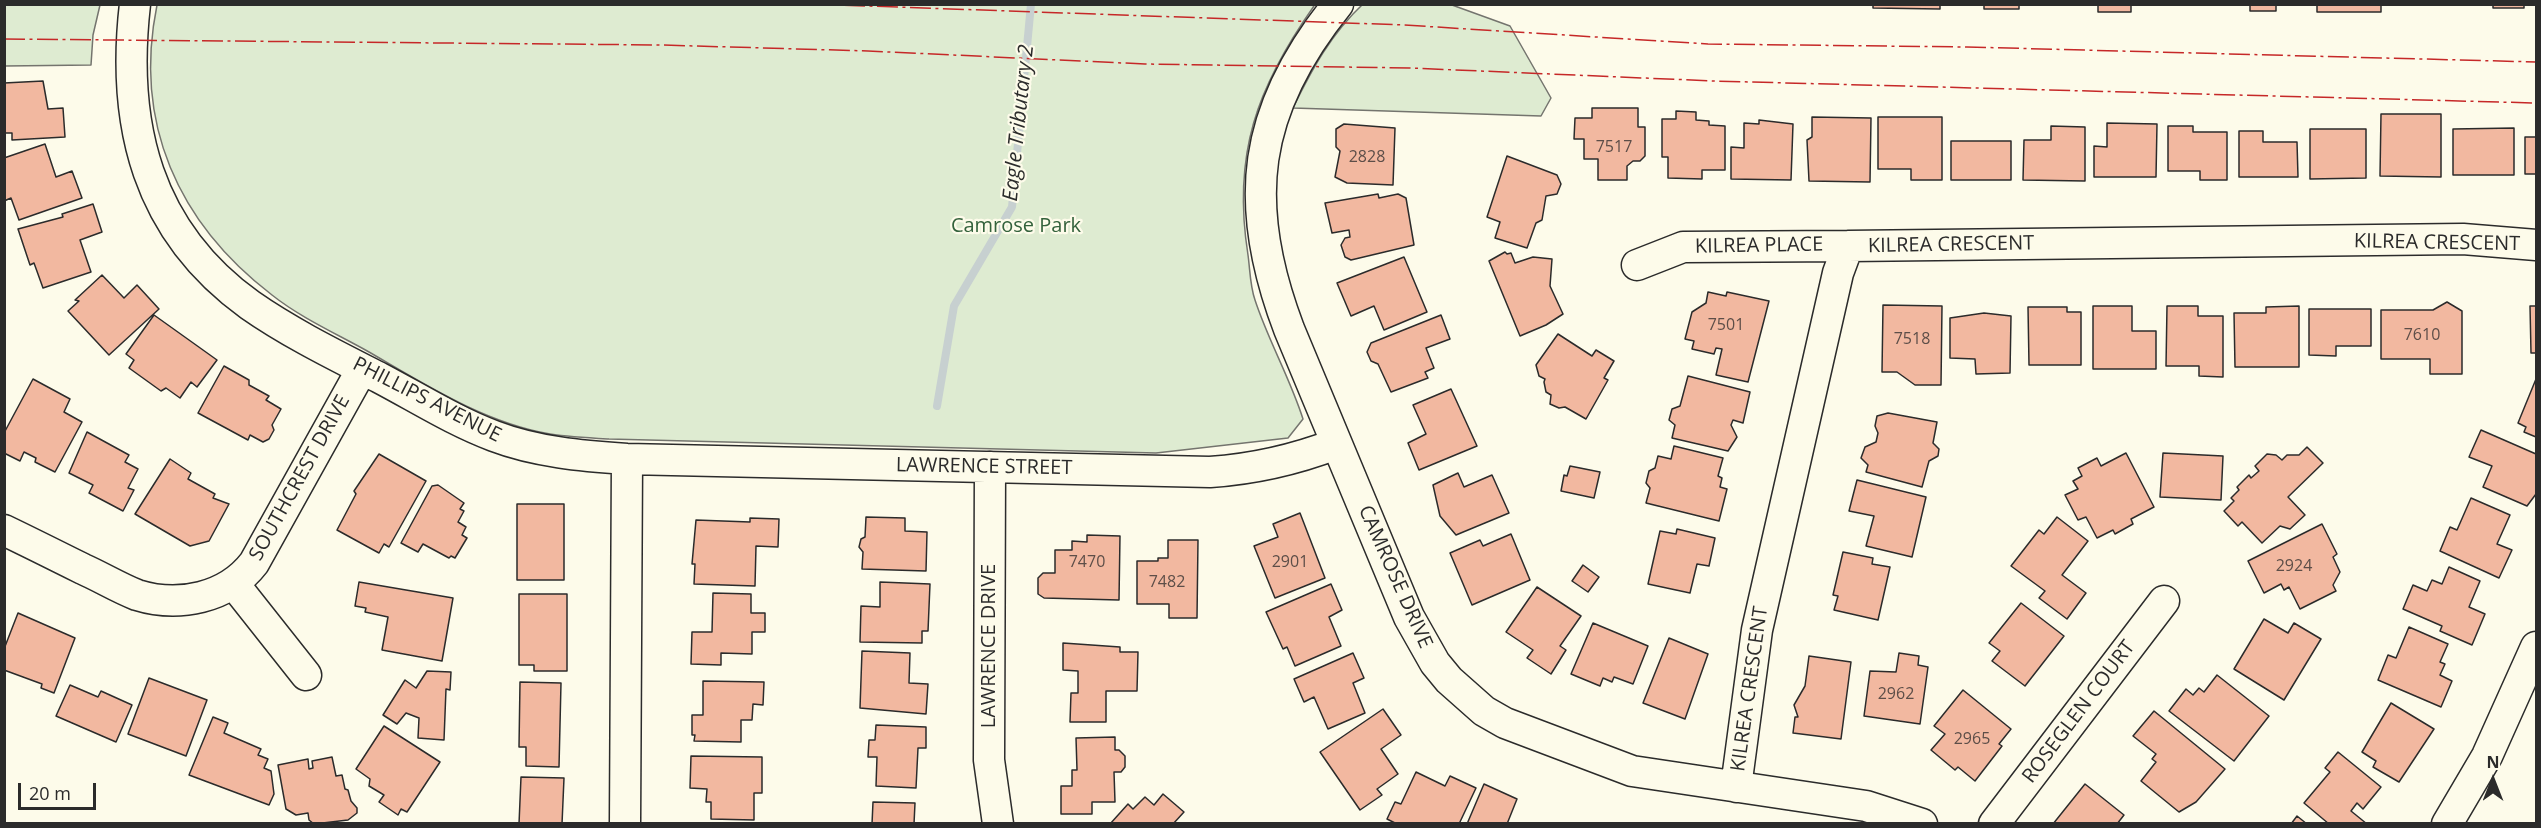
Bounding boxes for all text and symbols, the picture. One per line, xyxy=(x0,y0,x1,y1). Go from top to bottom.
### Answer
water label: Eagle Tributary 2 xyxy=(998,44,1040,202)
house number: 7517 xyxy=(1596,137,1632,157)
house number: 2828 xyxy=(1349,147,1385,167)
park label: Camrose Park xyxy=(951,214,1081,238)
street label: KILREA CRESCENT xyxy=(2354,230,2520,256)
street label: KILREA CRESCENT xyxy=(1868,232,2034,258)
street label: KILREA PLACE xyxy=(1695,233,1823,259)
house number: 7501 xyxy=(1708,315,1744,335)
house number: 7610 xyxy=(2404,325,2440,345)
house number: 7518 xyxy=(1894,329,1930,349)
street label: PHILLIPS AVENUE xyxy=(349,352,505,448)
street label: SOUTHCREST DRIVE xyxy=(245,391,355,565)
street label: LAWRENCE STREET xyxy=(896,453,1072,481)
street label: CAMROSE DRIVE xyxy=(1353,502,1437,652)
house number: 7470 xyxy=(1069,552,1105,572)
house number: 2901 xyxy=(1272,552,1308,572)
house number: 2924 xyxy=(2276,556,2312,576)
street label: LAWRENCE DRIVE xyxy=(977,564,1001,728)
house number: 7482 xyxy=(1149,572,1185,592)
street label: KILREA CRESCENT xyxy=(1727,605,1773,773)
street label: ROSEGLEN COURT xyxy=(2018,636,2140,788)
house number: 2962 xyxy=(1878,684,1914,704)
house number: 2965 xyxy=(1954,729,1990,749)
north arrow xyxy=(2463,750,2523,810)
text: N xyxy=(2486,751,2500,773)
scale bar xyxy=(21,771,99,809)
text: 20 m xyxy=(29,781,71,805)

